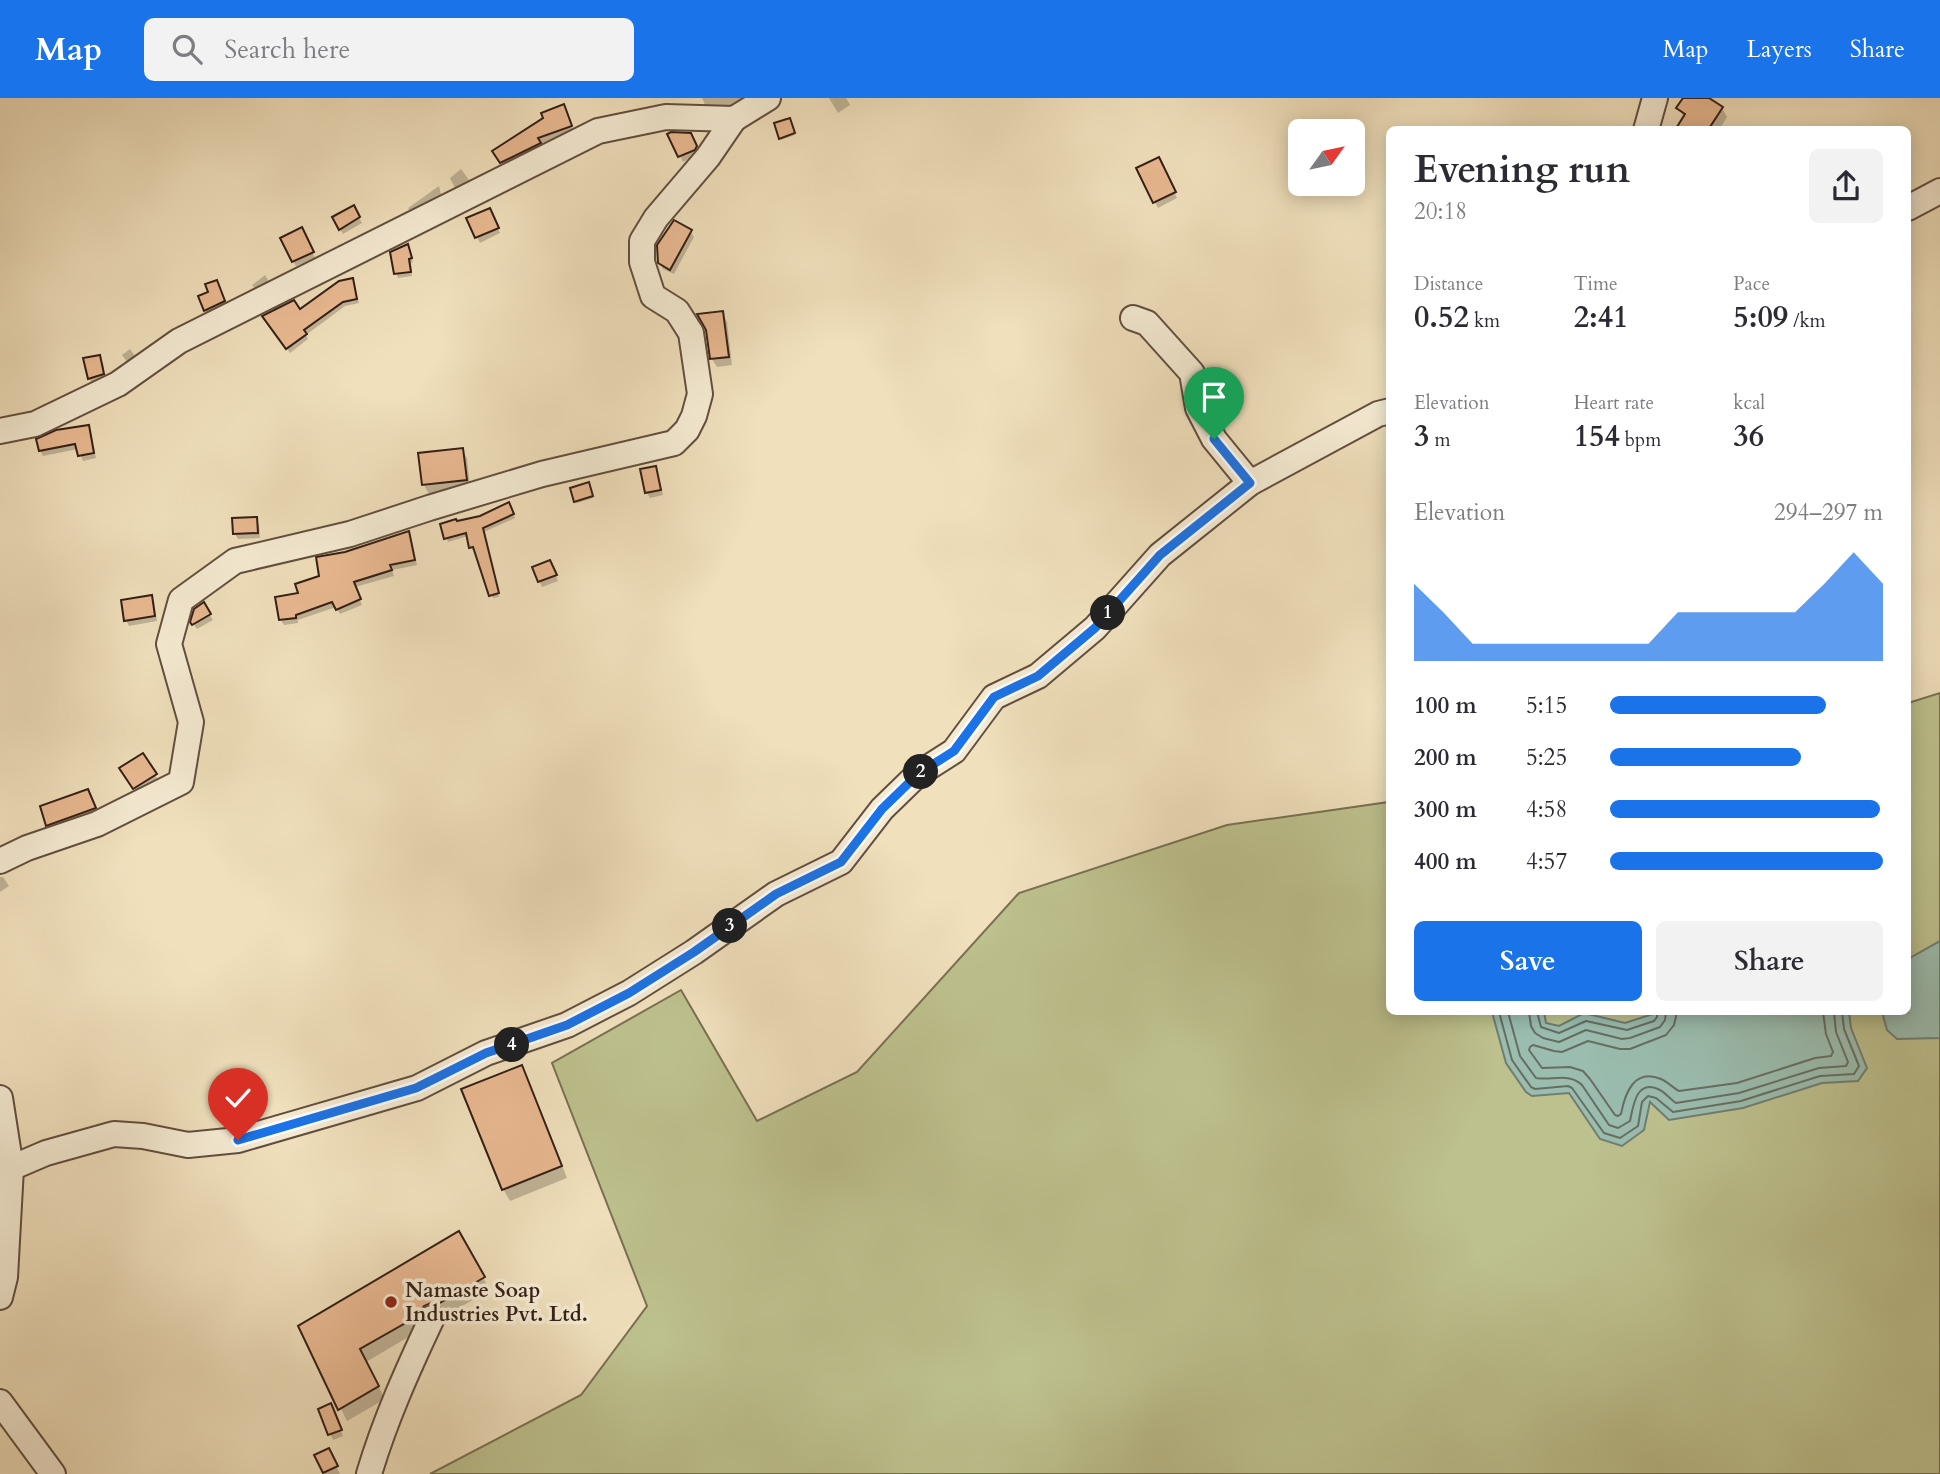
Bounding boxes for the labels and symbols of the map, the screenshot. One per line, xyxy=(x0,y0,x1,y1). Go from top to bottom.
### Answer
north arrow xyxy=(1288,119,1365,196)
pin xyxy=(1184,367,1244,439)
pin: 1 xyxy=(1090,596,1126,630)
pin: 2 xyxy=(904,754,939,790)
pin: 3 xyxy=(712,908,748,944)
pin: 4 xyxy=(494,1028,530,1062)
pin xyxy=(208,1068,268,1140)
place label: Namaste Soap Industries Pvt. Ltd. xyxy=(405,1276,588,1329)
marker: Namaste Soap Industries Pvt. Ltd. xyxy=(383,1294,399,1310)

